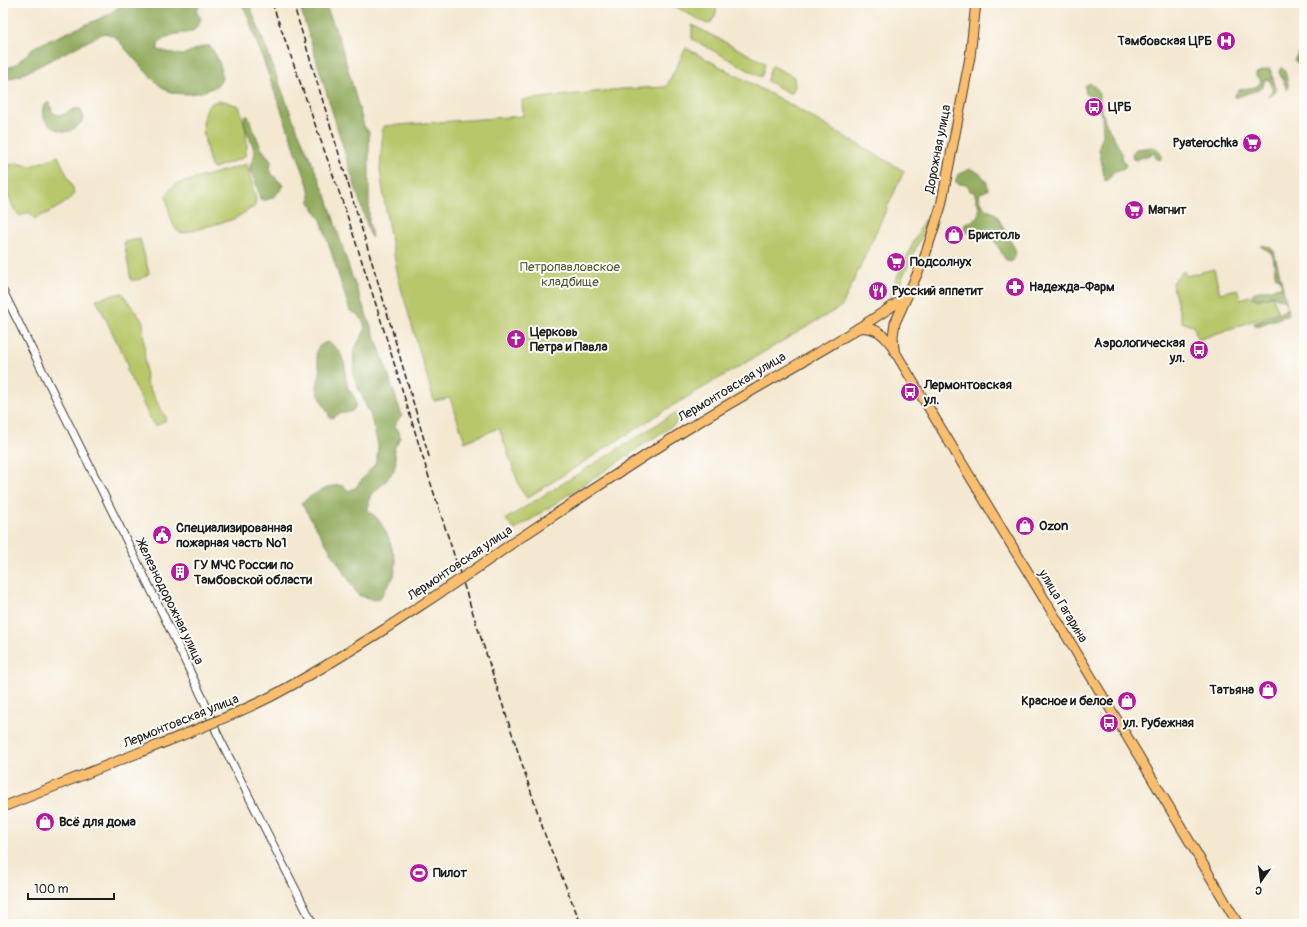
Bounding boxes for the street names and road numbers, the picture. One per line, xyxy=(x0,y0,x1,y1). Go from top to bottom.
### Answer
street label: Дорожная улица xyxy=(921,103,954,196)
street label: Лермонтовская улица xyxy=(674,348,789,426)
street label: Лермонтовская улица xyxy=(404,522,515,605)
street label: Железнодорожная улица xyxy=(132,535,207,667)
street label: улица Гагарина xyxy=(1034,566,1091,645)
street label: Лермонтовская улица xyxy=(120,691,241,752)

